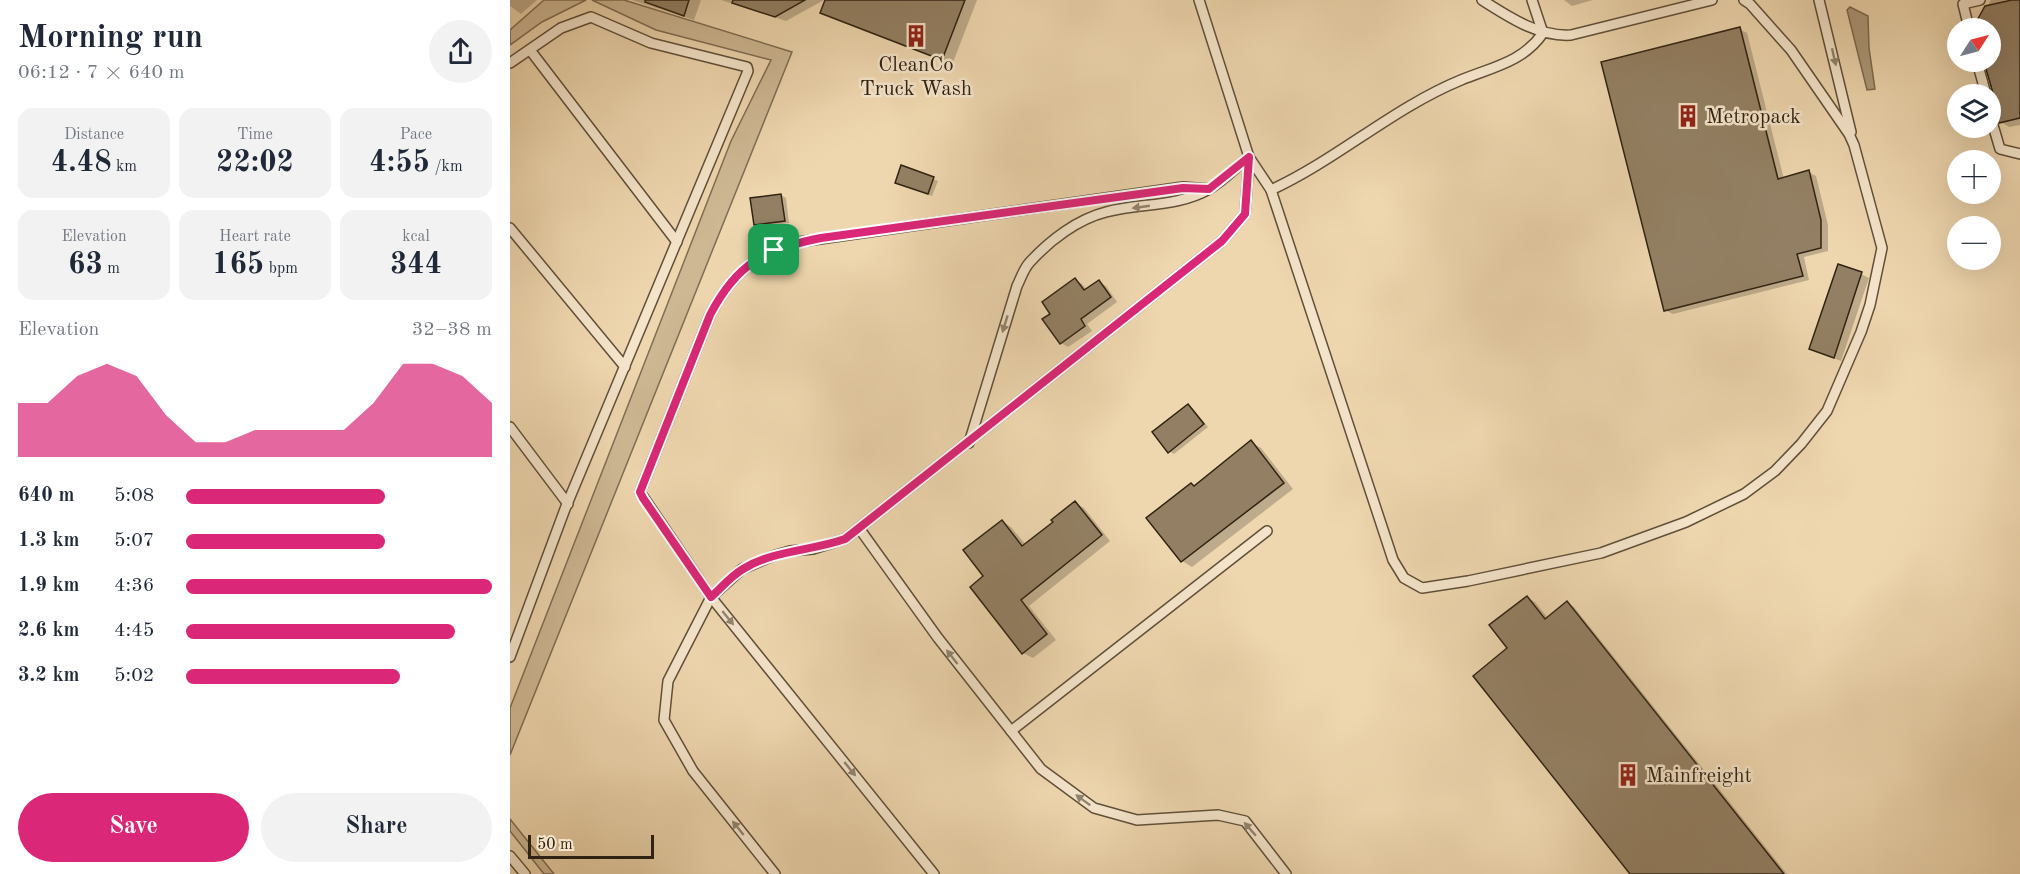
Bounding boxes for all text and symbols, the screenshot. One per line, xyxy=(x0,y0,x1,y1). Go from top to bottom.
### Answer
north arrow xyxy=(1947,18,2001,72)
map controls xyxy=(1947,18,2001,270)
button: share xyxy=(429,20,492,83)
text: Morning run xyxy=(18,22,203,55)
building icon: CleanCo Truck Wash xyxy=(903,23,929,49)
one-way arrow xyxy=(1829,47,1839,66)
place label: CleanCo Truck Wash xyxy=(860,55,972,100)
text: 06:12 · 7 × 640 m xyxy=(18,63,185,83)
button: layers xyxy=(1947,84,2001,138)
building icon: Metropack xyxy=(1675,103,1701,129)
place label: Metropack xyxy=(1706,107,1801,128)
text: Distance xyxy=(64,127,124,143)
text: Time xyxy=(237,127,273,143)
text: Pace xyxy=(400,127,432,143)
text: 4.48 xyxy=(51,148,112,178)
text: 22:02 xyxy=(216,148,294,178)
text: 4:55 xyxy=(369,148,430,178)
button: + xyxy=(1947,150,2001,204)
text: km xyxy=(112,159,137,175)
text: /km xyxy=(430,159,463,175)
one-way arrow xyxy=(1132,202,1151,211)
button: − xyxy=(1947,216,2001,270)
pin xyxy=(748,224,799,275)
text: Elevation xyxy=(61,229,127,245)
text: Heart rate xyxy=(219,229,291,245)
text: kcal xyxy=(402,229,430,245)
icon: arrive xyxy=(757,233,790,266)
text: 63 xyxy=(68,250,103,280)
text: 165 xyxy=(212,250,264,280)
text: 344 xyxy=(390,250,442,280)
text: m xyxy=(103,261,120,277)
text: bpm xyxy=(264,261,298,277)
one-way arrow xyxy=(1000,315,1009,333)
text: Elevation xyxy=(18,320,99,340)
text: 32–38 m xyxy=(412,320,492,340)
text: 640 m xyxy=(18,486,74,506)
text: 5:08 xyxy=(114,486,154,506)
text: 1.3 km xyxy=(18,531,80,551)
text: 5:07 xyxy=(114,531,154,551)
text: 1.9 km xyxy=(18,576,80,596)
text: 4:36 xyxy=(114,576,154,596)
one-way arrow xyxy=(721,610,734,626)
text: 2.6 km xyxy=(18,621,80,641)
text: 4:45 xyxy=(114,621,154,641)
one-way arrow xyxy=(946,649,959,665)
text: 3.2 km xyxy=(18,666,80,686)
text: 5:02 xyxy=(114,666,154,686)
one-way arrow xyxy=(844,762,856,777)
building icon: Mainfreight xyxy=(1615,762,1641,788)
place label: Mainfreight xyxy=(1646,766,1752,787)
button: Save xyxy=(18,793,249,862)
button: Share xyxy=(261,793,492,862)
one-way arrow xyxy=(1075,794,1091,806)
one-way arrow xyxy=(733,821,745,836)
one-way arrow xyxy=(1243,821,1257,836)
scale bar xyxy=(528,832,654,860)
text: 50 m xyxy=(537,837,573,853)

